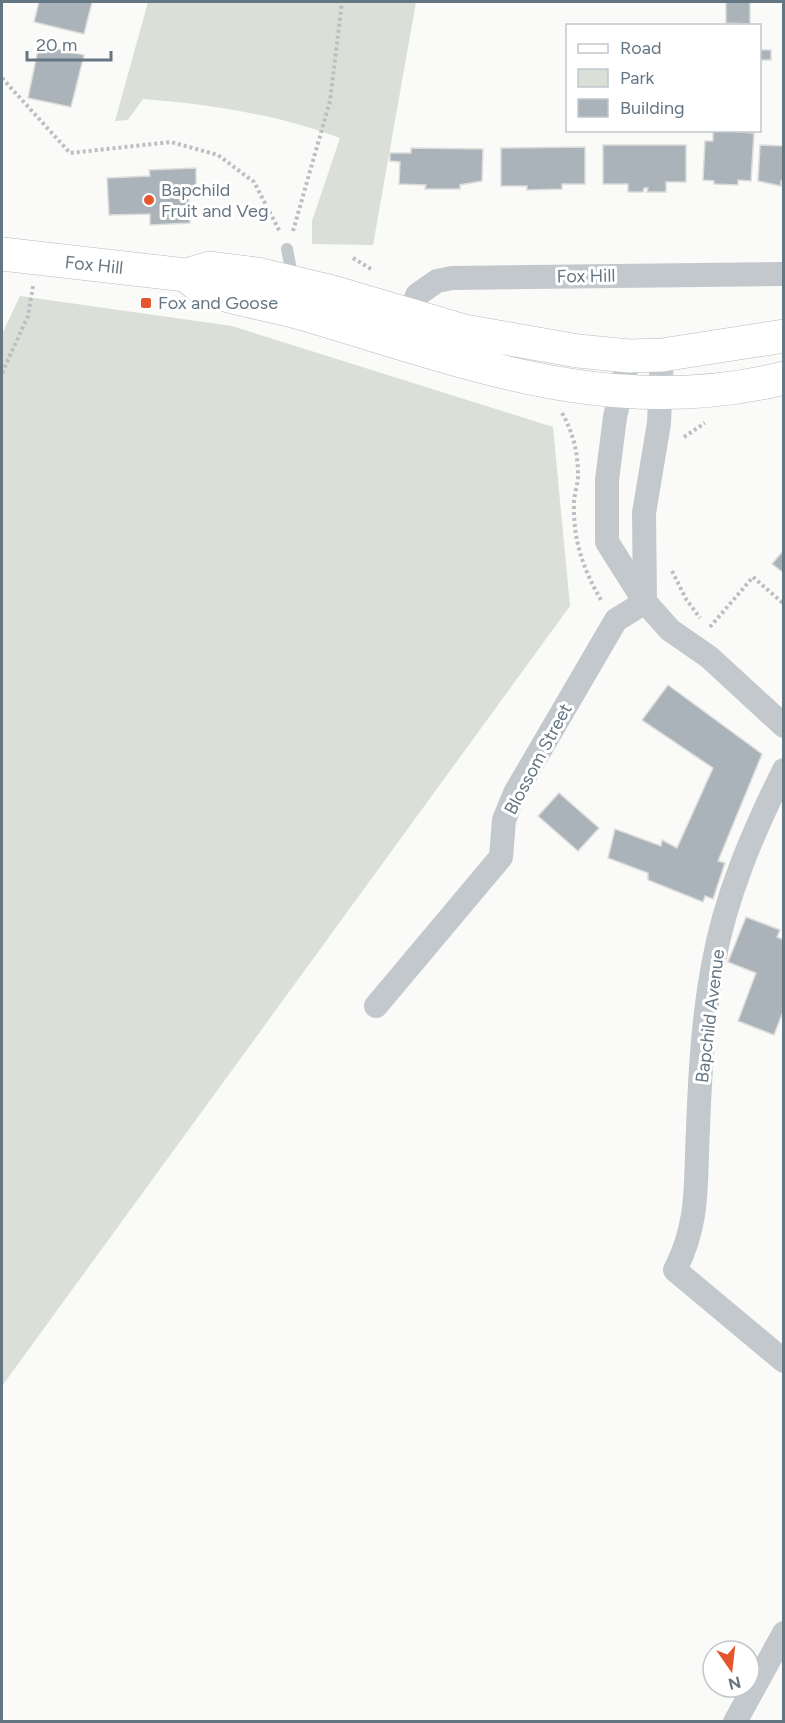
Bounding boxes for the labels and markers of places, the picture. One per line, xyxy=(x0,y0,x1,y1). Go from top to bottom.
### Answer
place label: Bapchild Fruit and Veg xyxy=(161,179,269,222)
marker: Bapchild Fruit and Veg xyxy=(142,193,156,207)
place label: Fox and Goose xyxy=(158,292,278,314)
marker: Fox and Goose xyxy=(139,296,153,310)

